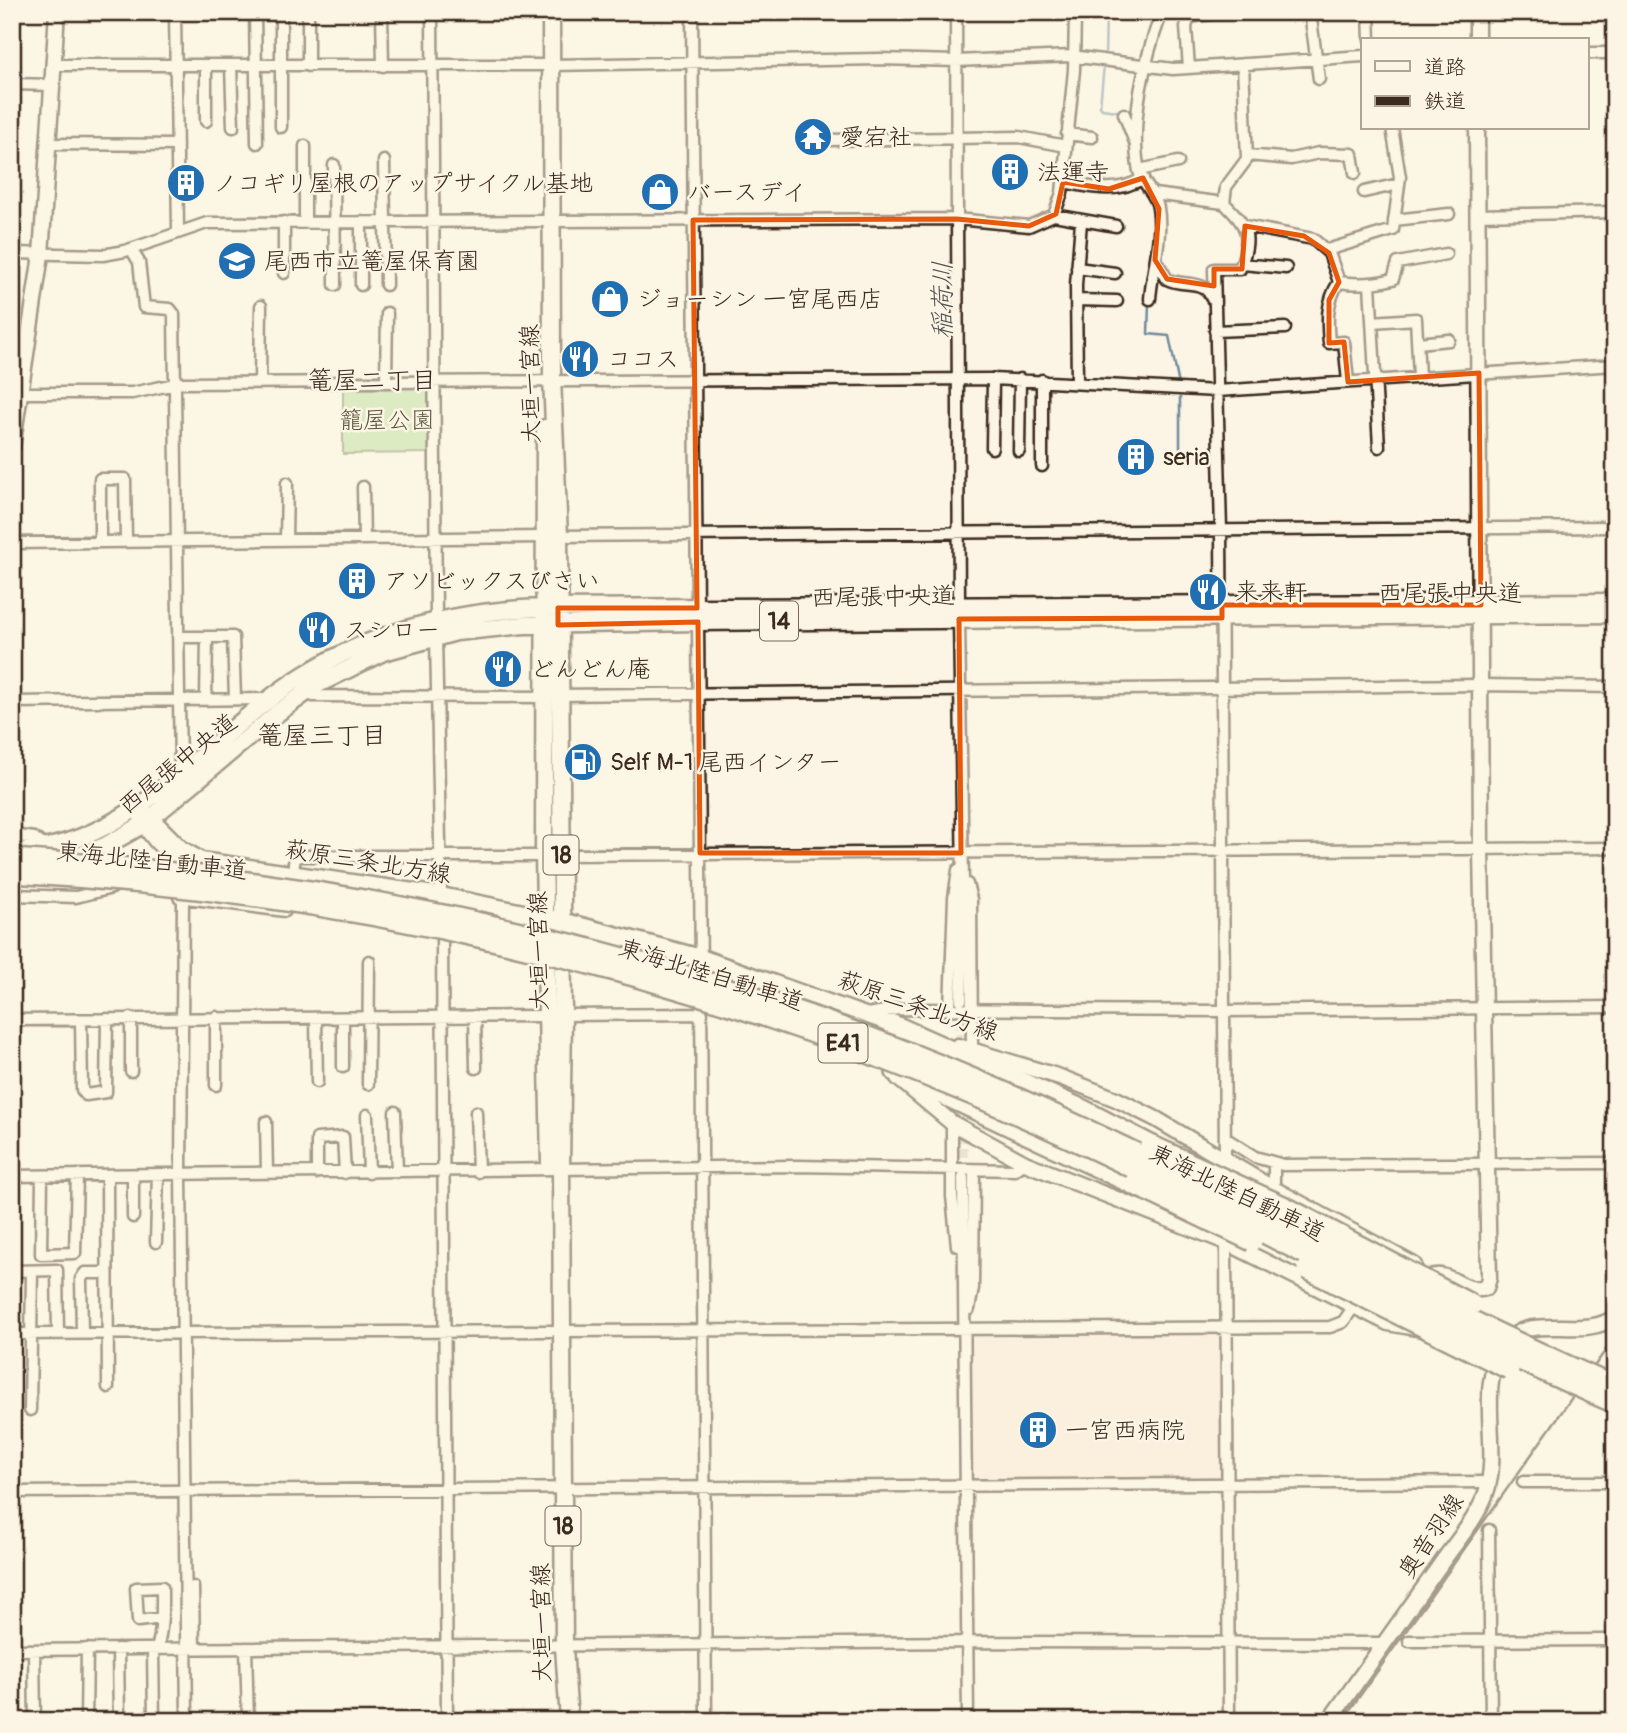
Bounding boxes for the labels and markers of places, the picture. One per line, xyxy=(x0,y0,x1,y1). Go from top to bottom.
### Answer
temple icon: 愛宕社 xyxy=(792,116,834,158)
place label: 愛宕社 xyxy=(840,123,912,152)
building icon: 法運寺 xyxy=(989,151,1031,193)
place label: 法運寺 xyxy=(1037,158,1109,187)
building icon: ノコギリ屋根のアップサイクル基地 xyxy=(165,162,207,204)
place label: ノコギリ屋根のアップサイクル基地 xyxy=(213,169,593,198)
shop icon: バースデイ xyxy=(639,171,681,213)
place label: バースデイ xyxy=(687,178,806,207)
school or university icon: 尾西市立篭屋保育園 xyxy=(216,240,258,282)
place label: 尾西市立篭屋保育園 xyxy=(264,247,480,276)
shop icon: ジョーシン 一宮尾西店 xyxy=(589,278,631,320)
place label: ジョーシン 一宮尾西店 xyxy=(637,285,883,314)
restaurant icon: ココス xyxy=(559,338,601,380)
place label: ココス xyxy=(607,345,679,374)
building icon: seria xyxy=(1115,436,1157,478)
place label: seria xyxy=(1163,443,1210,472)
building icon: アソビックスびさい xyxy=(336,560,378,602)
place label: アソビックスびさい xyxy=(384,567,600,596)
restaurant icon: 来来軒 xyxy=(1187,571,1229,613)
place label: 来来軒 xyxy=(1235,578,1307,607)
restaurant icon: スシロー xyxy=(296,609,338,651)
place label: スシロー xyxy=(344,616,440,645)
restaurant icon: どんどん庵 xyxy=(482,648,524,690)
place label: どんどん庵 xyxy=(530,655,651,684)
fuel station icon: Self M-1 尾西インター xyxy=(562,741,604,783)
place label: Self M-1 尾西インター xyxy=(610,748,842,777)
building icon: 一宮西病院 xyxy=(1017,1409,1059,1451)
place label: 一宮西病院 xyxy=(1065,1416,1185,1445)

